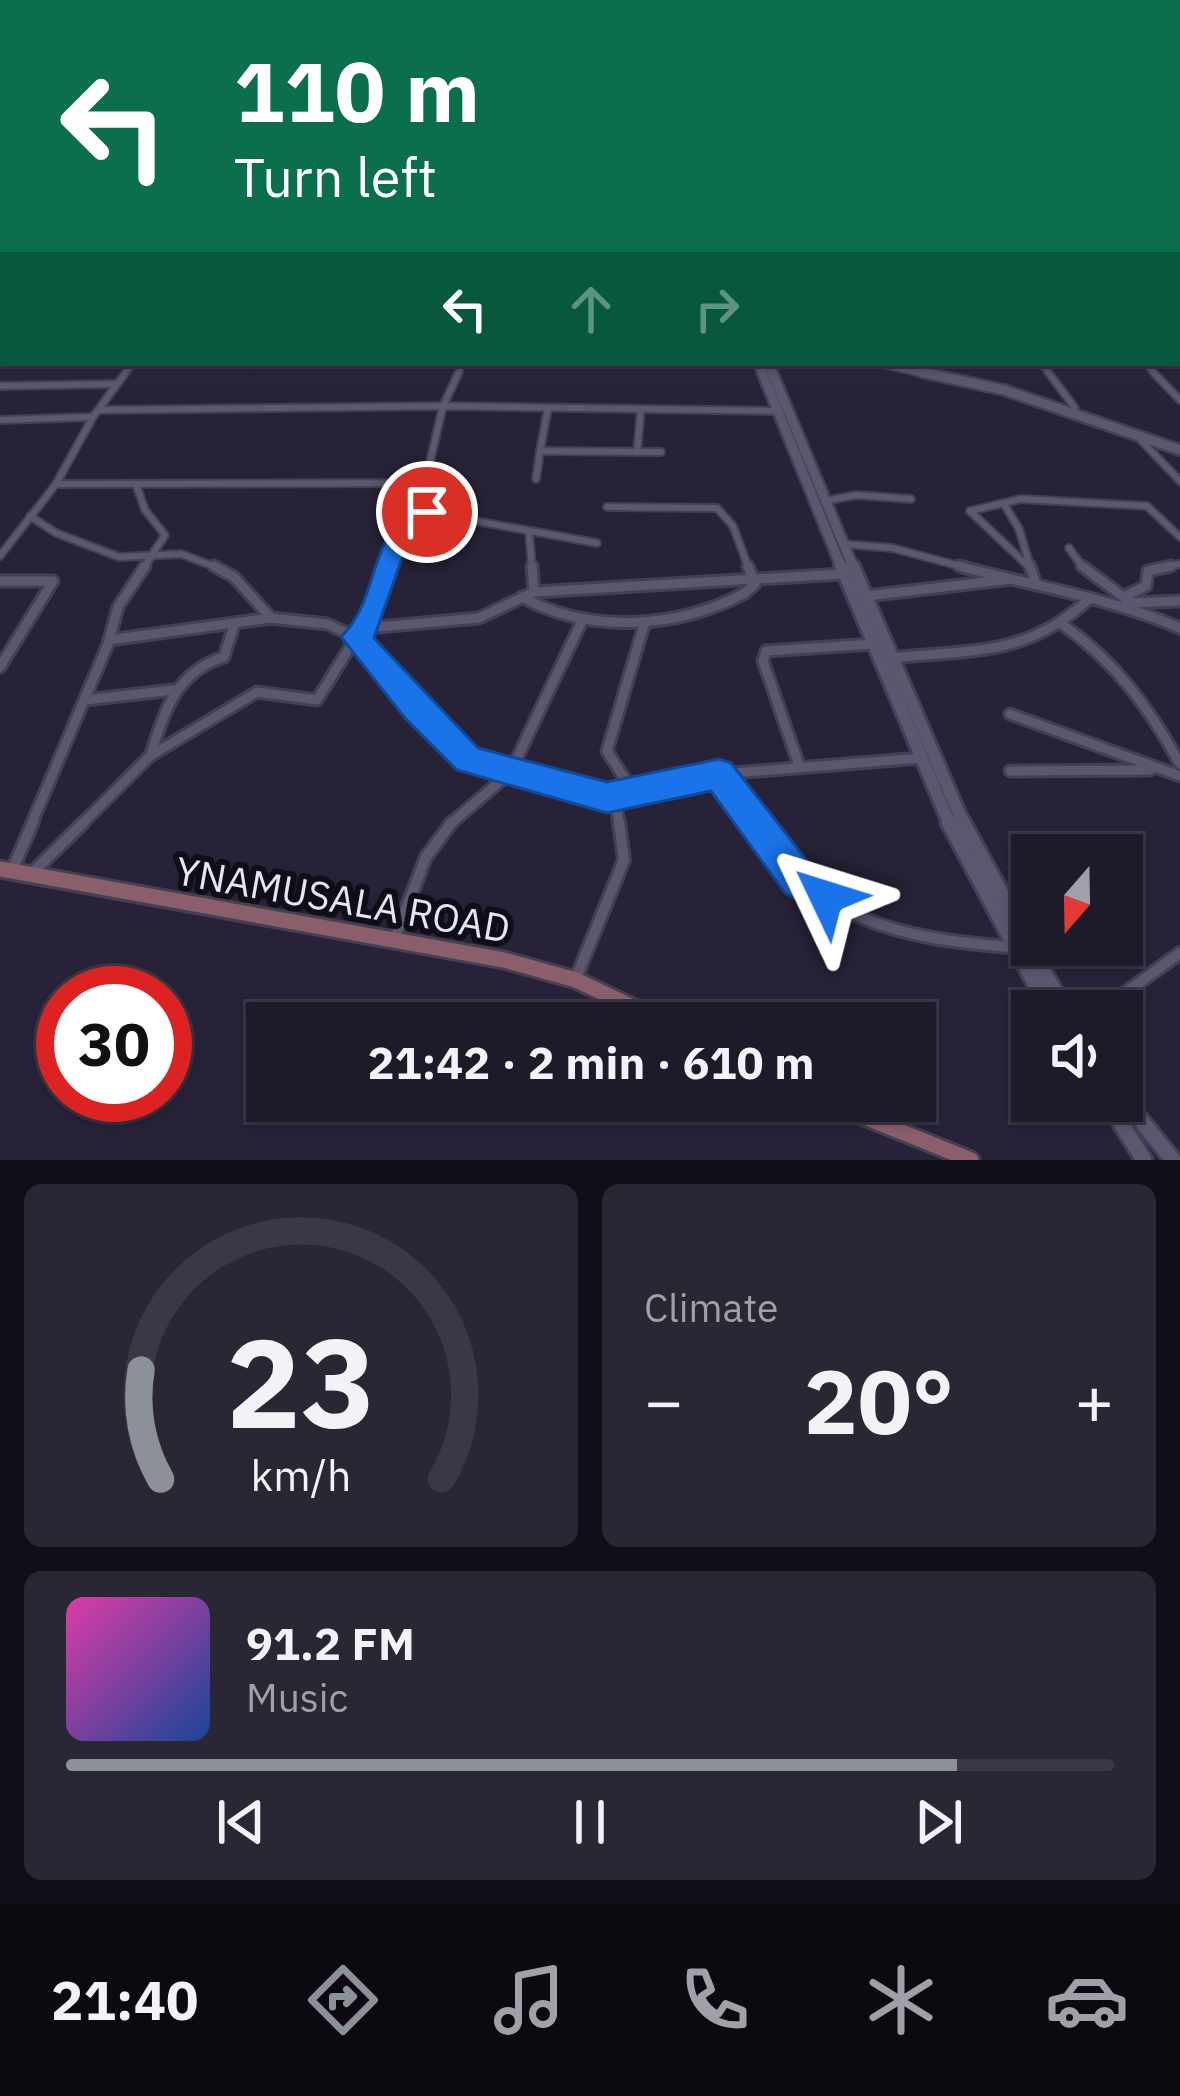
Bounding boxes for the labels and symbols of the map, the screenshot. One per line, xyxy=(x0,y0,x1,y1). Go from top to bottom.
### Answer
pin xyxy=(376,461,478,563)
position arrow xyxy=(763,834,889,960)
north arrow xyxy=(1011,834,1143,966)
street label: YNAMUSALA ROAD xyxy=(172,844,514,954)
speed limit sign: 30 xyxy=(36,966,192,1122)

